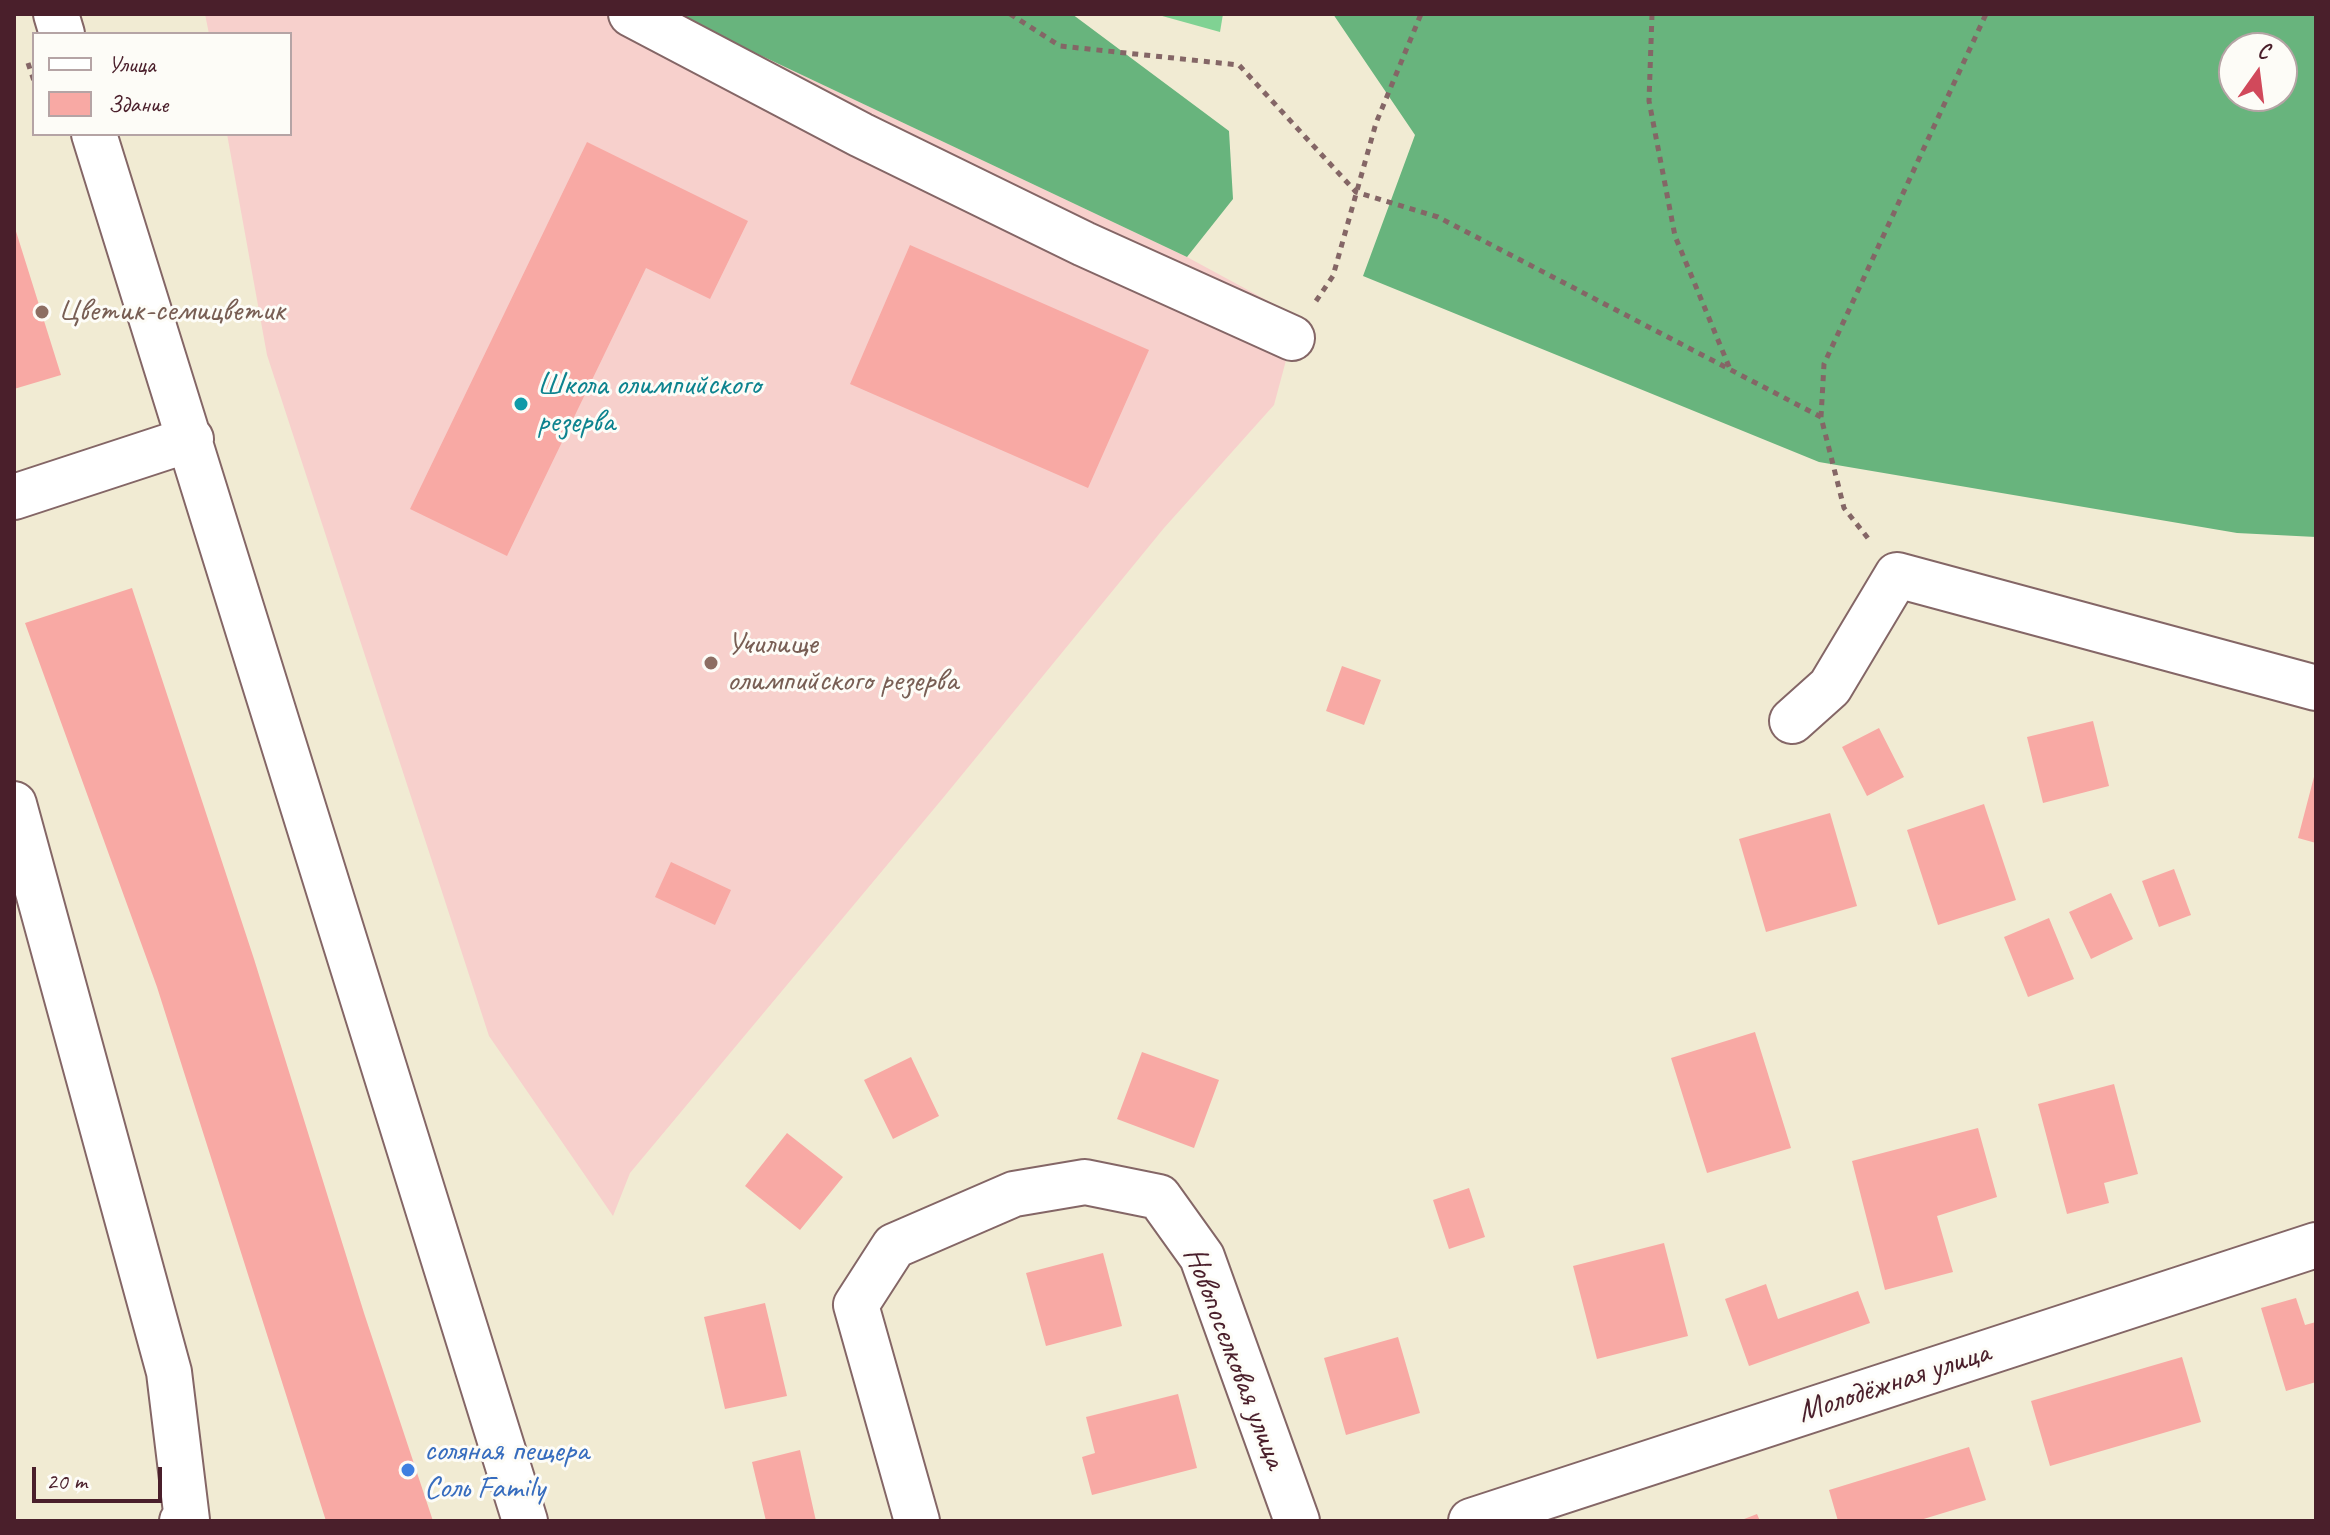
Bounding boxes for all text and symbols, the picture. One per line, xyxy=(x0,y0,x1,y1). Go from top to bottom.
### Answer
legend xyxy=(32,32,292,136)
north arrow xyxy=(2218,32,2298,112)
text: С xyxy=(2255,36,2272,66)
text: Улица xyxy=(108,49,156,79)
text: Здание xyxy=(108,89,168,119)
place label: Цветик-семицветик xyxy=(58,293,285,331)
marker: Цветик-семицветик xyxy=(33,303,51,321)
place label: Школа олимпийского резерва xyxy=(537,367,761,442)
marker: Школа олимпийского резерва xyxy=(512,395,530,413)
place label: Училище олимпийского резерва xyxy=(727,626,958,701)
marker: Училище олимпийского резерва xyxy=(702,654,720,672)
street label: Новопоселковая улица xyxy=(1174,1242,1294,1474)
street label: Молодёжная улица xyxy=(1793,1334,1995,1432)
place label: соляная пещера Соль Family xyxy=(424,1433,589,1508)
scale bar xyxy=(36,1451,166,1501)
marker: соляная пещера Соль Family xyxy=(399,1461,417,1479)
text: 20 m xyxy=(46,1466,87,1496)

